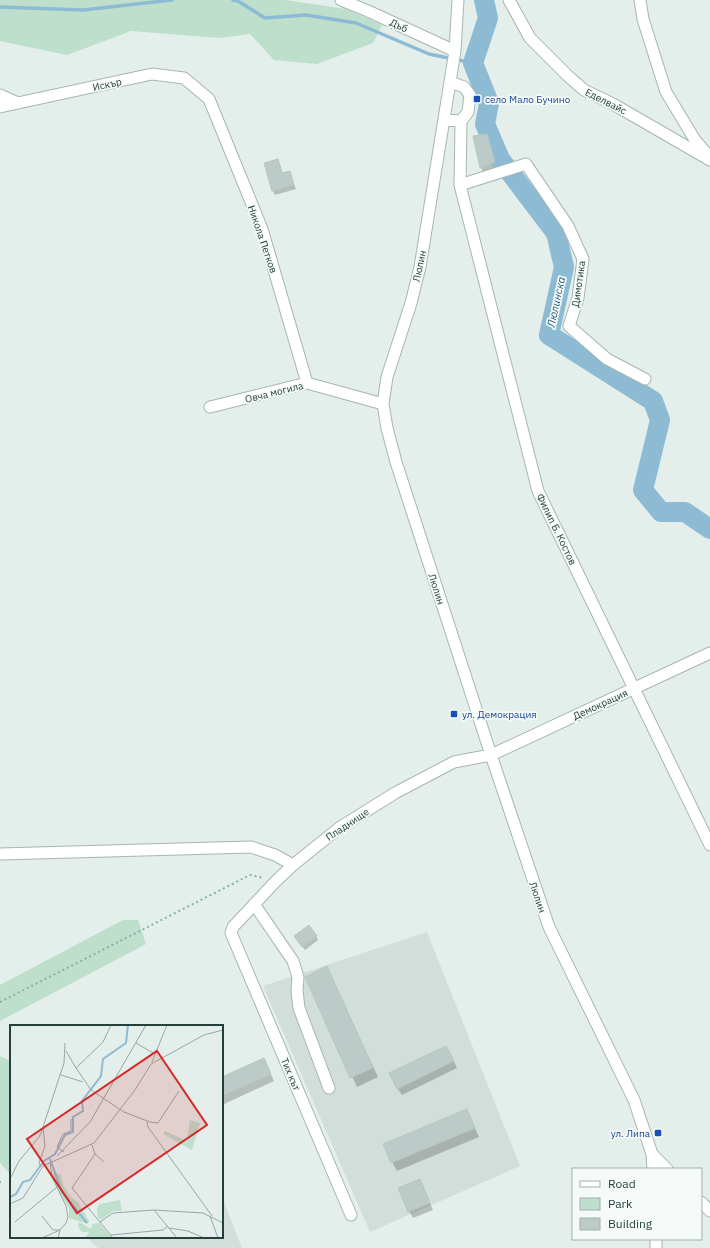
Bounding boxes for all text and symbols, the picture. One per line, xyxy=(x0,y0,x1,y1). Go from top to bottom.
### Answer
street label: Дъб xyxy=(388,16,410,35)
street label: Искър xyxy=(91,75,123,94)
street label: Еделвайс xyxy=(583,85,629,117)
place label: село Мало Бучино xyxy=(485,93,571,106)
marker: село Мало Бучино xyxy=(472,94,482,104)
street label: Никола Петков xyxy=(245,204,280,275)
street label: Люлин xyxy=(410,249,429,283)
street label: Димотика xyxy=(569,259,588,308)
water label: Люлинска xyxy=(544,275,568,329)
street label: Овча могила xyxy=(244,379,305,406)
street label: Филип Б. Костов xyxy=(534,491,580,567)
street label: Люлин xyxy=(425,572,448,606)
street label: Демокрация xyxy=(571,686,630,723)
place label: ул. Демокрация xyxy=(462,708,537,721)
marker: ул. Демокрация xyxy=(449,709,459,719)
street label: Пладнище xyxy=(323,805,372,844)
street label: Люлин xyxy=(526,880,549,915)
inset map xyxy=(10,1025,223,1238)
street label: Тих кът xyxy=(278,1056,303,1093)
place label: ул. Липа xyxy=(611,1127,651,1140)
marker: ул. Липа xyxy=(653,1128,663,1138)
legend xyxy=(572,1168,702,1240)
text: Road xyxy=(608,1176,636,1191)
text: Park xyxy=(608,1196,633,1211)
text: Building xyxy=(608,1216,653,1231)

